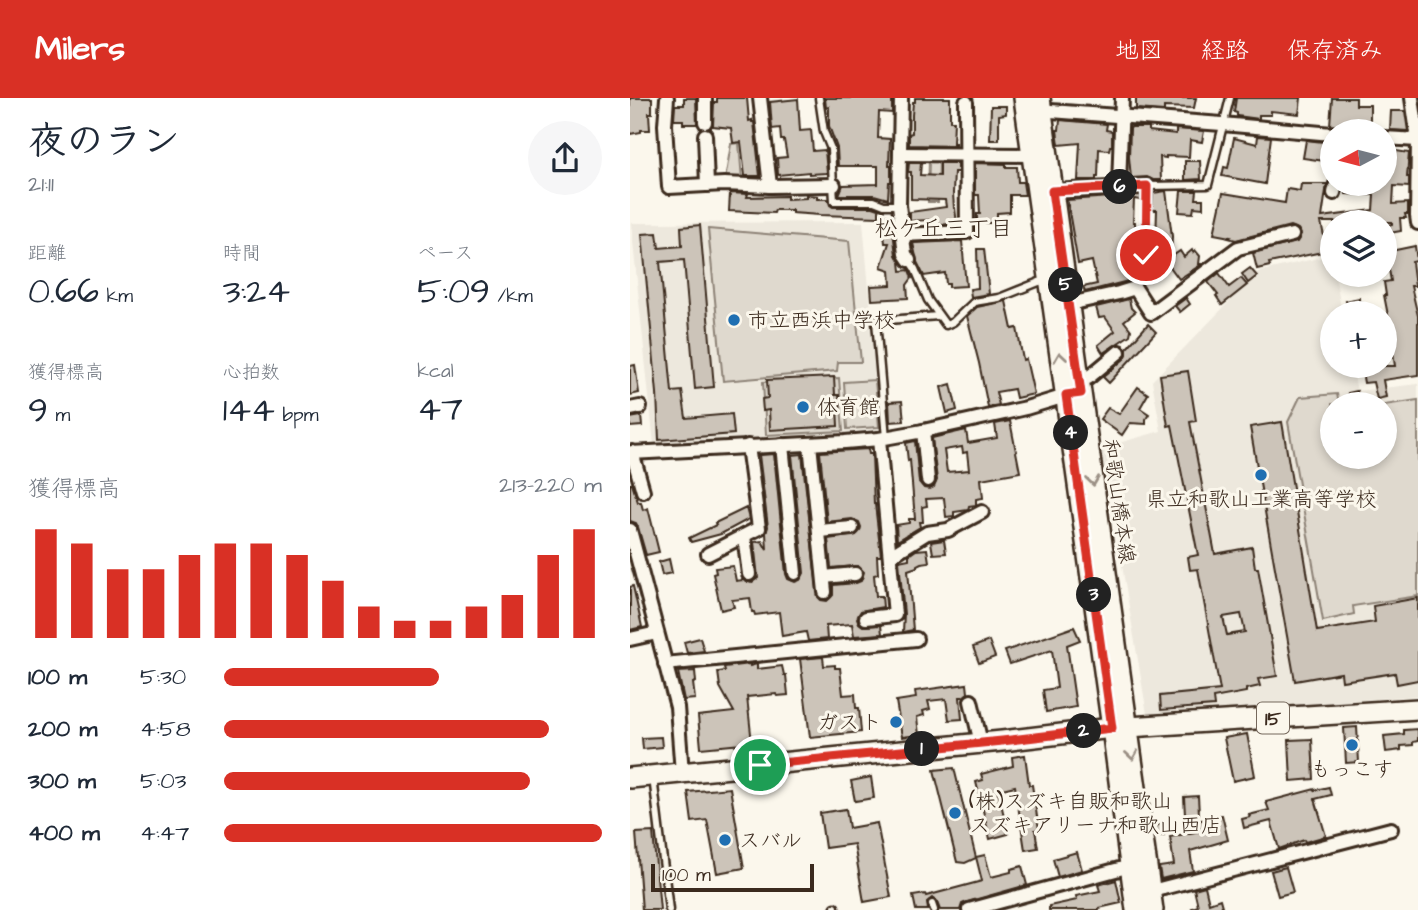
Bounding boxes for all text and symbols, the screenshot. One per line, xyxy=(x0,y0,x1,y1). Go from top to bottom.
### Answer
text: Milers xyxy=(35,26,125,72)
text: 地図 xyxy=(1115,34,1163,68)
text: 経路 xyxy=(1201,34,1249,68)
text: 保存済み xyxy=(1287,34,1383,68)
text: 夜のラン xyxy=(28,116,180,168)
north arrow xyxy=(1320,119,1396,196)
map controls xyxy=(1320,119,1397,469)
button: share xyxy=(528,121,602,195)
text: 21:11 xyxy=(28,168,54,200)
pin: 6 xyxy=(1102,170,1138,204)
text: 6 xyxy=(1114,173,1125,200)
button: layers xyxy=(1320,210,1397,287)
district label: 松ケ丘三丁目 xyxy=(875,213,1013,245)
pin xyxy=(1116,225,1176,285)
icon: check xyxy=(1127,236,1165,274)
text: 距離 xyxy=(28,240,66,267)
text: 時間 xyxy=(223,240,261,267)
text: ペース xyxy=(417,240,473,267)
text: 0.66 xyxy=(28,267,99,316)
text: 3:24 xyxy=(223,267,290,316)
text: 5:09 xyxy=(417,267,490,316)
pin: 5 xyxy=(1048,268,1083,302)
text: 5 xyxy=(1059,271,1072,298)
text: km xyxy=(99,283,133,310)
text: /km xyxy=(490,283,533,310)
button: + xyxy=(1320,301,1397,378)
place label: 市立西浜中学校 xyxy=(748,306,895,335)
marker: 市立西浜中学校 xyxy=(726,312,742,328)
one-way arrow xyxy=(1053,351,1068,363)
text: kcal xyxy=(417,358,454,385)
text: 獲得標高 xyxy=(28,359,104,386)
text: 心拍数 xyxy=(223,359,280,386)
text: 47 xyxy=(417,385,463,434)
text: 9 xyxy=(28,386,48,435)
text: 144 xyxy=(223,386,275,435)
button: − xyxy=(1320,392,1397,469)
place label: 体育館 xyxy=(817,393,880,422)
marker: 体育館 xyxy=(795,399,811,415)
text: m xyxy=(48,402,70,429)
text: bpm xyxy=(275,402,318,429)
pin: 4 xyxy=(1054,416,1088,450)
text: 4 xyxy=(1064,419,1077,446)
street label: 和歌山橋本線 xyxy=(1095,437,1142,565)
marker: 県立和歌山工業高等学校 xyxy=(1253,467,1269,483)
text: 213–220 m xyxy=(499,469,602,501)
text: 獲得標高 xyxy=(28,473,120,505)
one-way arrow xyxy=(1086,475,1101,487)
place label: 県立和歌山工業高等学校 xyxy=(1146,485,1377,514)
pin: 3 xyxy=(1077,578,1112,612)
text: 3 xyxy=(1089,581,1098,608)
text: 100 m xyxy=(28,661,87,693)
text: 5:30 xyxy=(140,661,186,693)
road number: 15 xyxy=(1257,702,1289,734)
place label: ガスト xyxy=(817,708,882,737)
text: 200 m xyxy=(28,713,97,745)
text: 4:58 xyxy=(140,713,191,745)
marker: ガスト xyxy=(888,714,904,730)
pin: 2 xyxy=(1066,714,1102,748)
text: 2 xyxy=(1078,717,1089,744)
pin: 1 xyxy=(904,732,940,766)
pin xyxy=(730,735,790,795)
text: 1 xyxy=(920,735,923,762)
marker: もっこす xyxy=(1344,737,1360,753)
icon: arrive xyxy=(741,746,779,784)
one-way arrow xyxy=(1124,749,1139,761)
place label: もっこす xyxy=(1310,755,1394,784)
text: 300 m xyxy=(28,765,96,797)
text: 5:03 xyxy=(140,765,186,797)
place label: (株)スズキ自販和歌山 スズキアリーナ和歌山西店 xyxy=(969,787,1222,840)
marker: (株)スズキ自販和歌山 スズキアリーナ和歌山西店 xyxy=(947,805,963,821)
text: 400 m xyxy=(28,817,100,849)
text: 4:47 xyxy=(140,817,189,849)
place label: スバル xyxy=(739,826,802,855)
marker: スバル xyxy=(717,832,733,848)
scale bar xyxy=(651,861,814,893)
text: 100 m xyxy=(662,862,711,889)

